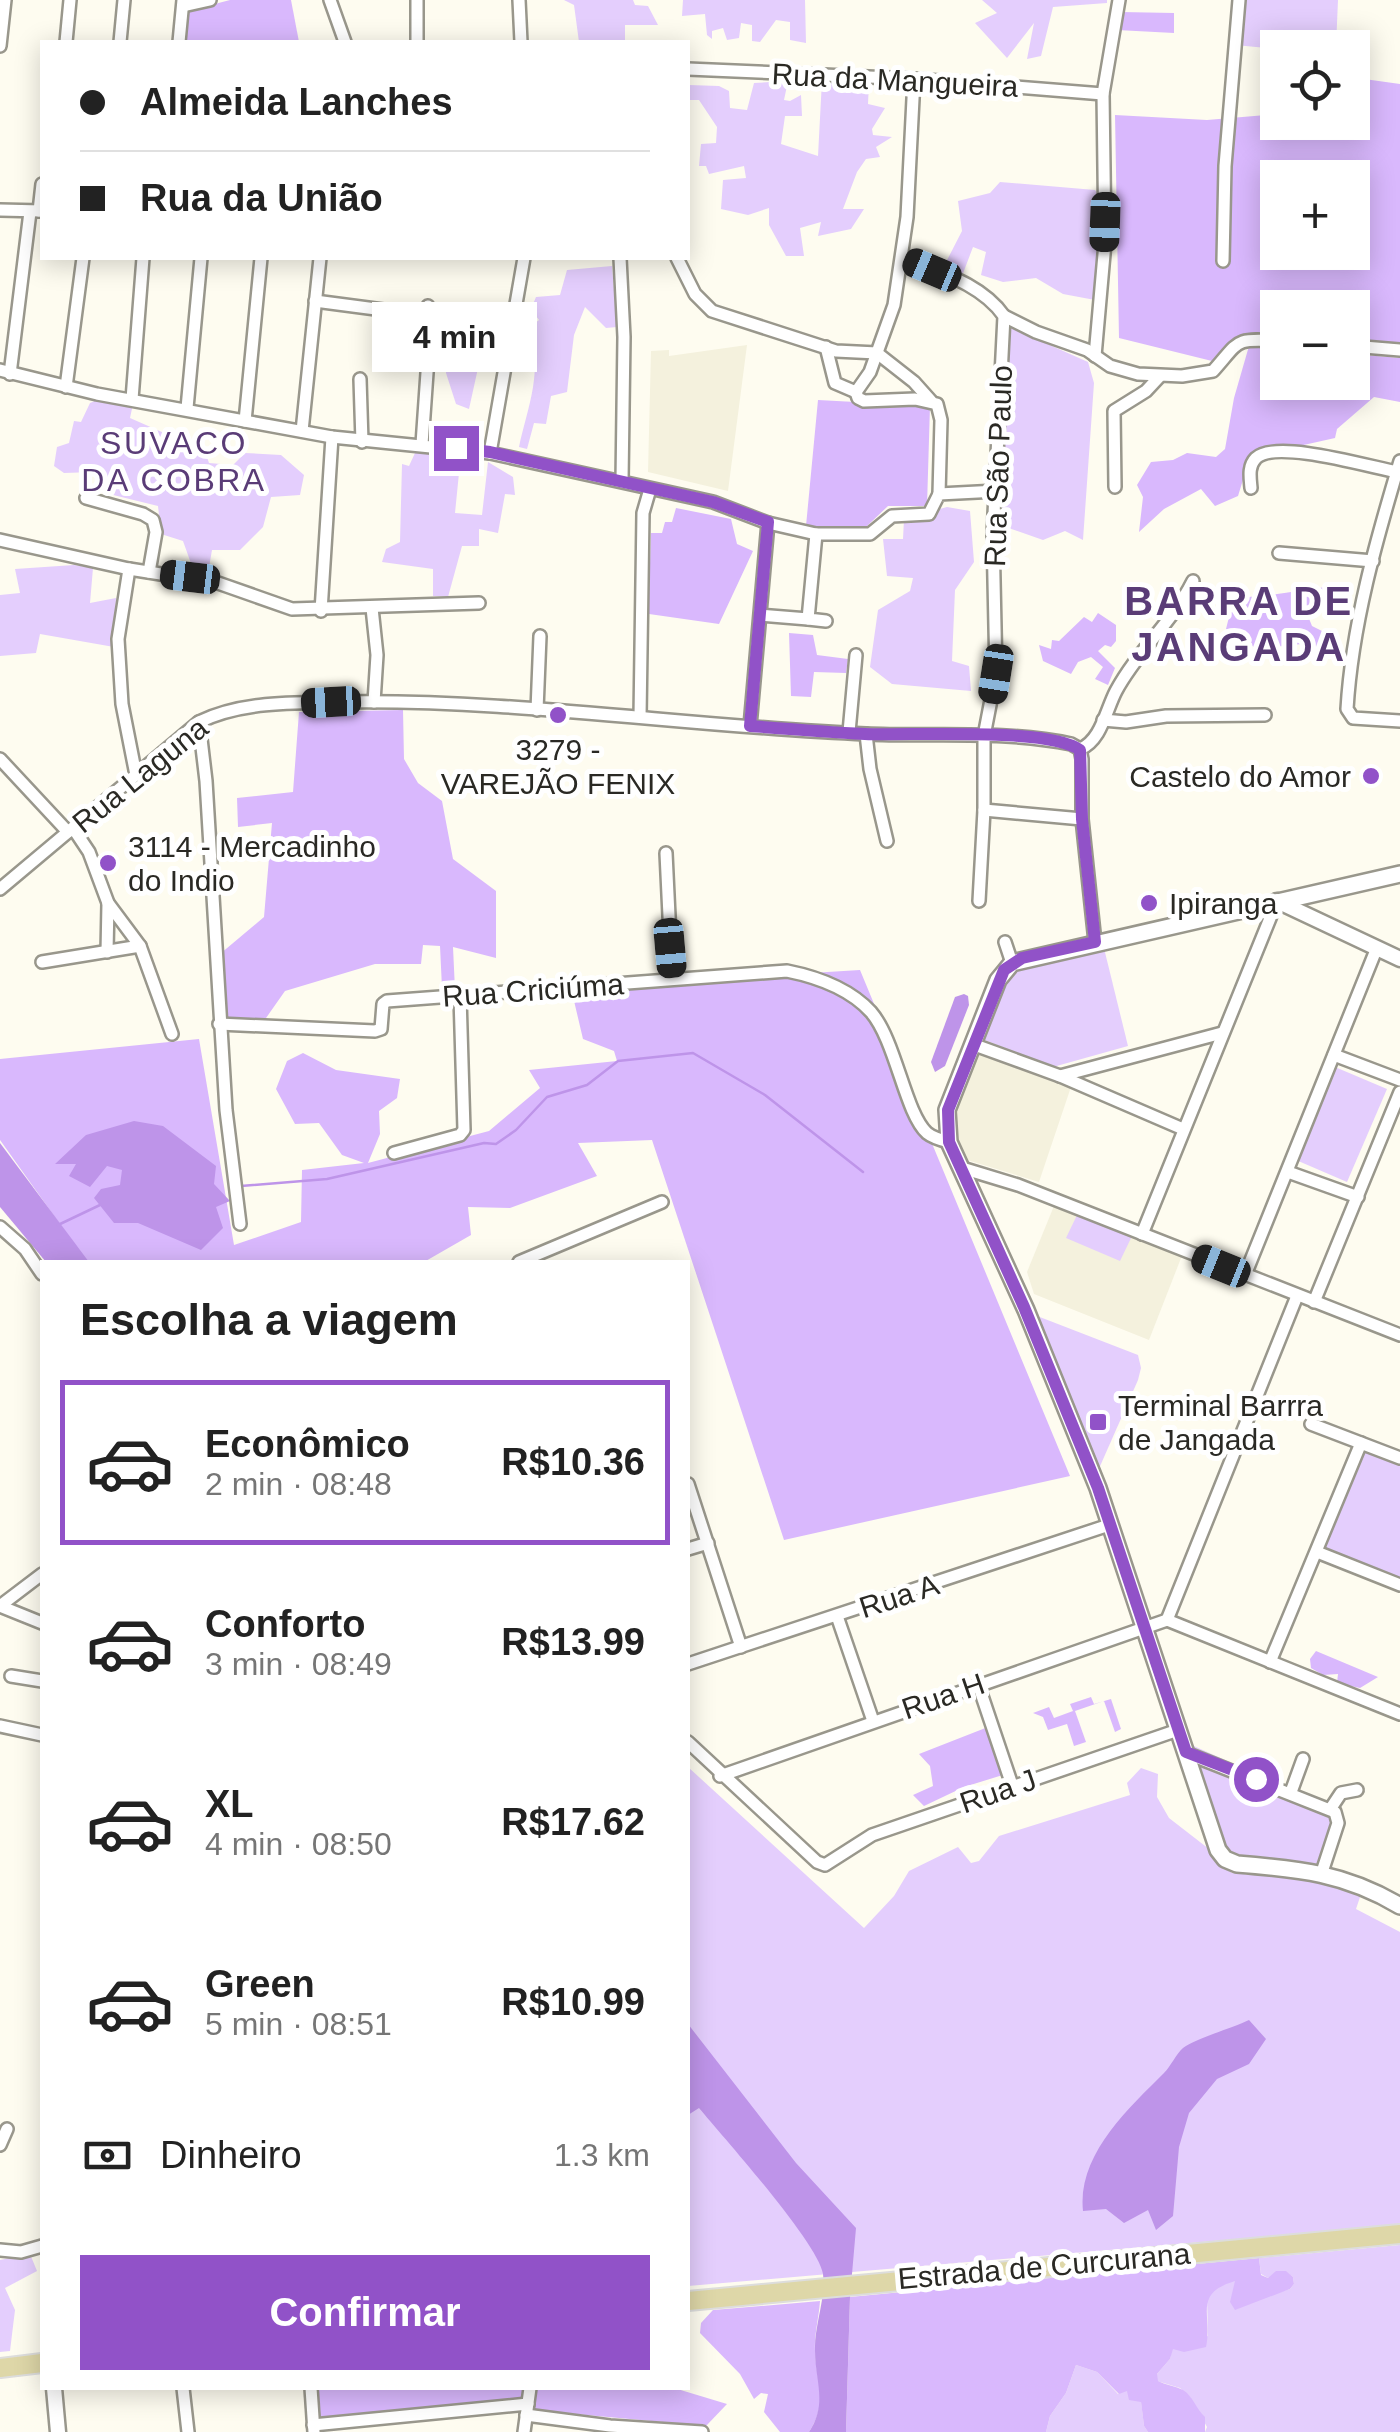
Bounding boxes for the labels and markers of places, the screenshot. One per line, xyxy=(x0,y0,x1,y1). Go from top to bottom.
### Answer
marker: 3279 - VAREJÃO FENIX xyxy=(547,704,569,726)
place label: 3279 - VAREJÃO FENIX xyxy=(441,733,675,800)
place label: Castelo do Amor xyxy=(1129,760,1351,793)
marker: Castelo do Amor xyxy=(1360,765,1382,787)
place label: 3114 - Mercadinho do Indio xyxy=(128,830,376,897)
marker: 3114 - Mercadinho do Indio xyxy=(97,852,119,874)
place label: Ipiranga xyxy=(1169,887,1278,920)
marker: Ipiranga xyxy=(1138,892,1160,914)
place label: Terminal Barrra de Jangada xyxy=(1118,1389,1323,1456)
marker: Terminal Barrra de Jangada xyxy=(1087,1411,1109,1433)

